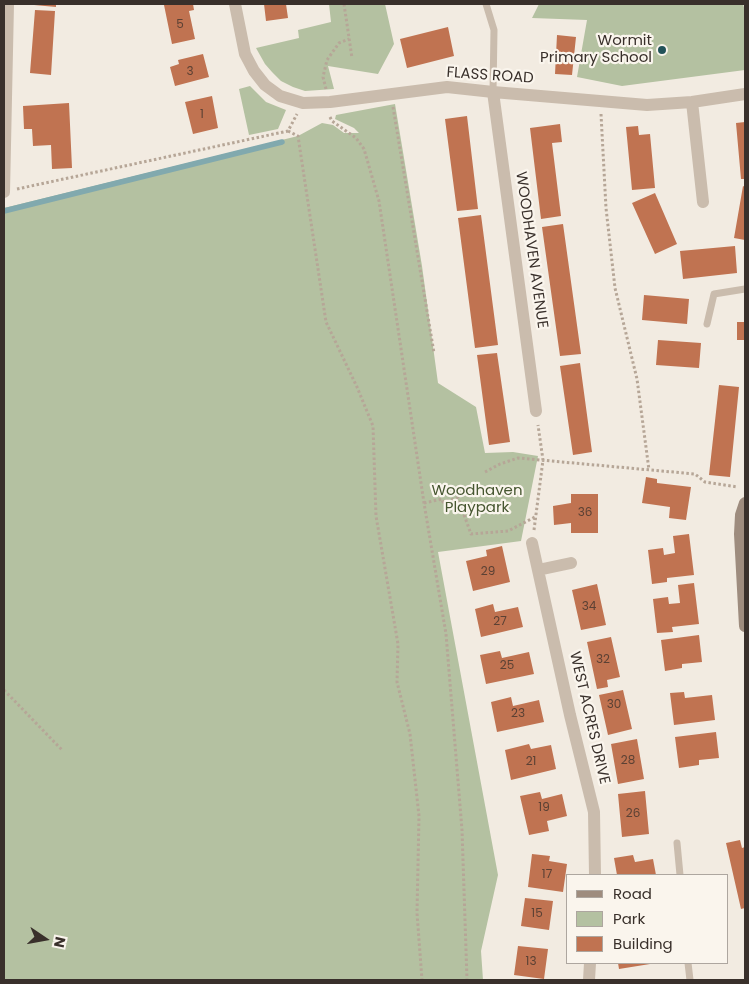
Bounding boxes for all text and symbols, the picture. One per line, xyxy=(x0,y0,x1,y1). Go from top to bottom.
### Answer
house number: 5 xyxy=(176,18,184,32)
place label: Wormit Primary School xyxy=(540,32,652,67)
marker: Wormit Primary School xyxy=(656,44,668,56)
street label: FLASS ROAD xyxy=(446,64,534,88)
house number: 3 xyxy=(186,65,194,79)
house number: 1 xyxy=(200,108,204,122)
street label: WOODHAVEN AVENUE xyxy=(511,171,551,329)
park label: Woodhaven Playpark xyxy=(431,482,523,517)
house number: 36 xyxy=(578,506,592,520)
house number: 29 xyxy=(481,565,495,579)
house number: 34 xyxy=(582,600,596,614)
house number: 27 xyxy=(493,615,507,629)
street label: WEST ACRES DRIVE xyxy=(565,650,613,786)
house number: 32 xyxy=(596,653,610,667)
house number: 25 xyxy=(500,659,514,673)
house number: 30 xyxy=(607,698,621,712)
house number: 23 xyxy=(511,707,525,721)
house number: 28 xyxy=(621,754,635,768)
house number: 21 xyxy=(526,755,536,769)
house number: 19 xyxy=(538,801,550,815)
house number: 26 xyxy=(626,807,640,821)
house number: 17 xyxy=(542,868,552,882)
legend xyxy=(566,874,729,964)
text: Road xyxy=(613,883,652,904)
house number: 15 xyxy=(531,907,543,921)
text: Park xyxy=(613,908,645,929)
north arrow xyxy=(20,914,70,964)
text: Building xyxy=(613,933,673,954)
text: N xyxy=(49,935,71,949)
house number: 13 xyxy=(526,955,536,969)

